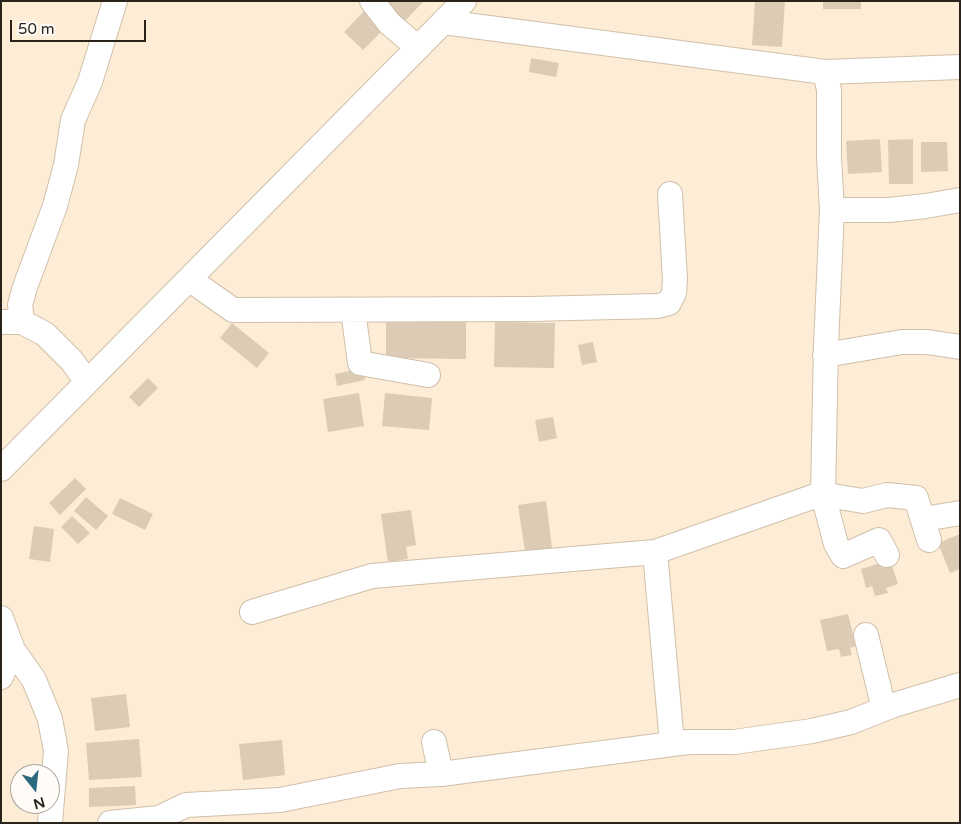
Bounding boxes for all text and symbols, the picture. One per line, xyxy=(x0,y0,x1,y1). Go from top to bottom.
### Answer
scale bar xyxy=(12,10,149,42)
text: 50 m xyxy=(18,20,55,38)
north arrow xyxy=(10,764,60,814)
text: N xyxy=(31,793,47,813)

